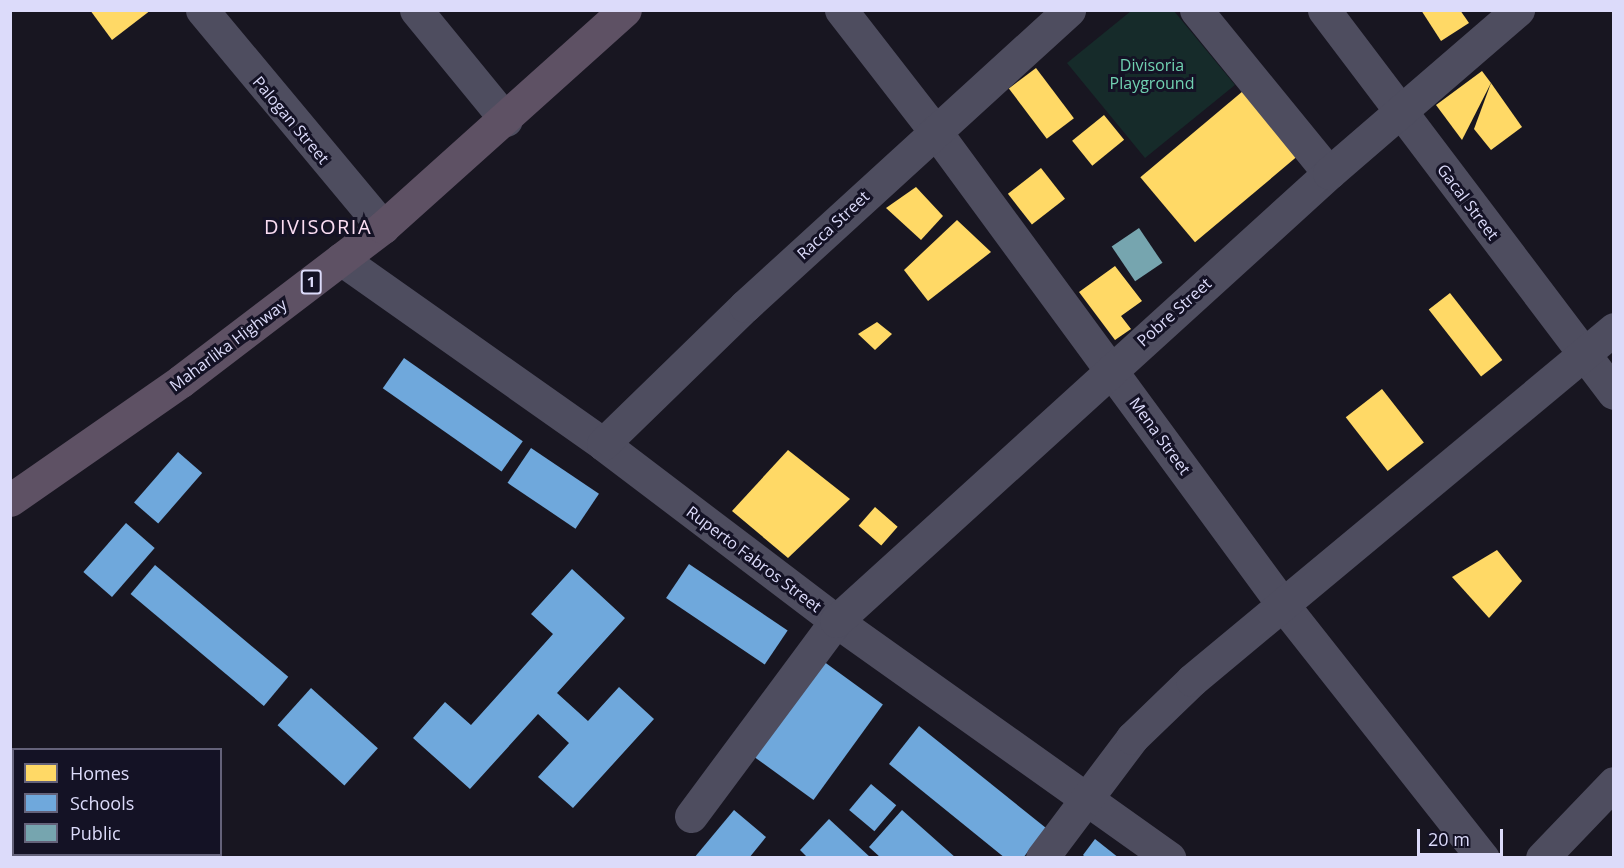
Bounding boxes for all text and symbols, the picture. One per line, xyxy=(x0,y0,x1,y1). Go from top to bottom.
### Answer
park label: Divisoria Playground xyxy=(1110,55,1194,93)
street label: Palogan Street xyxy=(249,72,333,168)
street label: Gacal Street xyxy=(1433,160,1503,244)
street label: Racca Street xyxy=(793,187,873,263)
district label: DIVISORIA xyxy=(264,214,372,238)
road number: 1 xyxy=(300,270,322,294)
street label: Pobre Street xyxy=(1133,274,1215,350)
street label: Maharlika Highway xyxy=(166,295,290,395)
street label: Mena Street xyxy=(1126,394,1194,478)
street label: Ruperto Fabros Street xyxy=(683,502,825,616)
legend xyxy=(12,748,222,856)
text: Homes xyxy=(70,761,129,785)
text: Schools xyxy=(70,791,134,815)
scale bar xyxy=(1420,817,1506,855)
text: Public xyxy=(70,821,121,845)
text: 20 m xyxy=(1428,827,1470,851)

